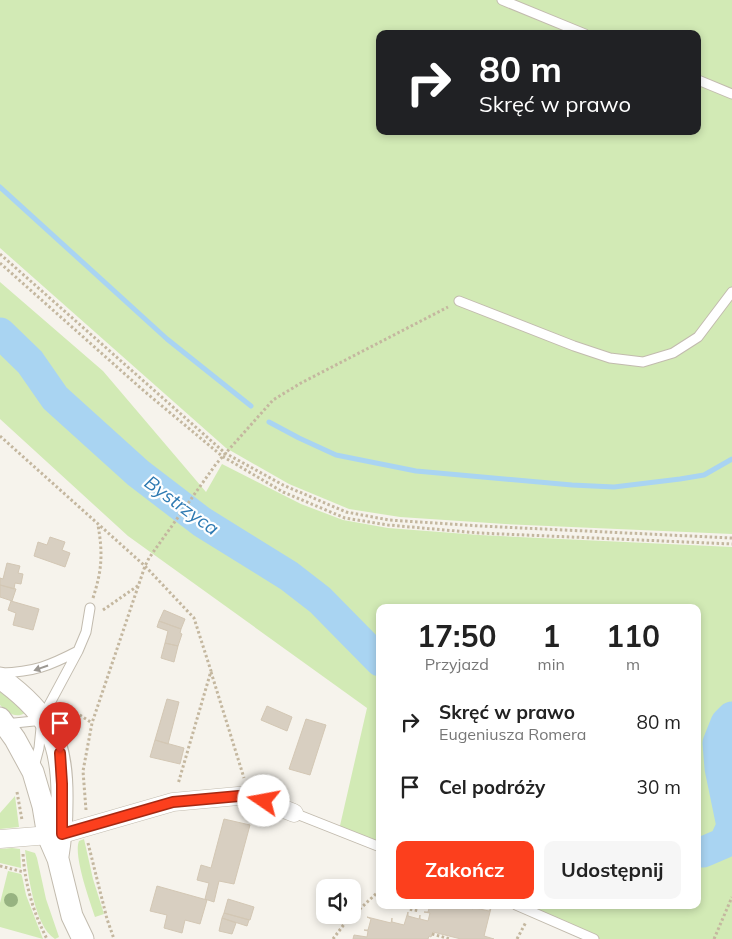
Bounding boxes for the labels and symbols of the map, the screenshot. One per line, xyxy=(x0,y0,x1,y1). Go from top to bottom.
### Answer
water label: Bystrzyca xyxy=(140,470,224,540)
one-way arrow xyxy=(33,664,48,672)
pin xyxy=(39,702,81,753)
position arrow xyxy=(237,774,289,826)

